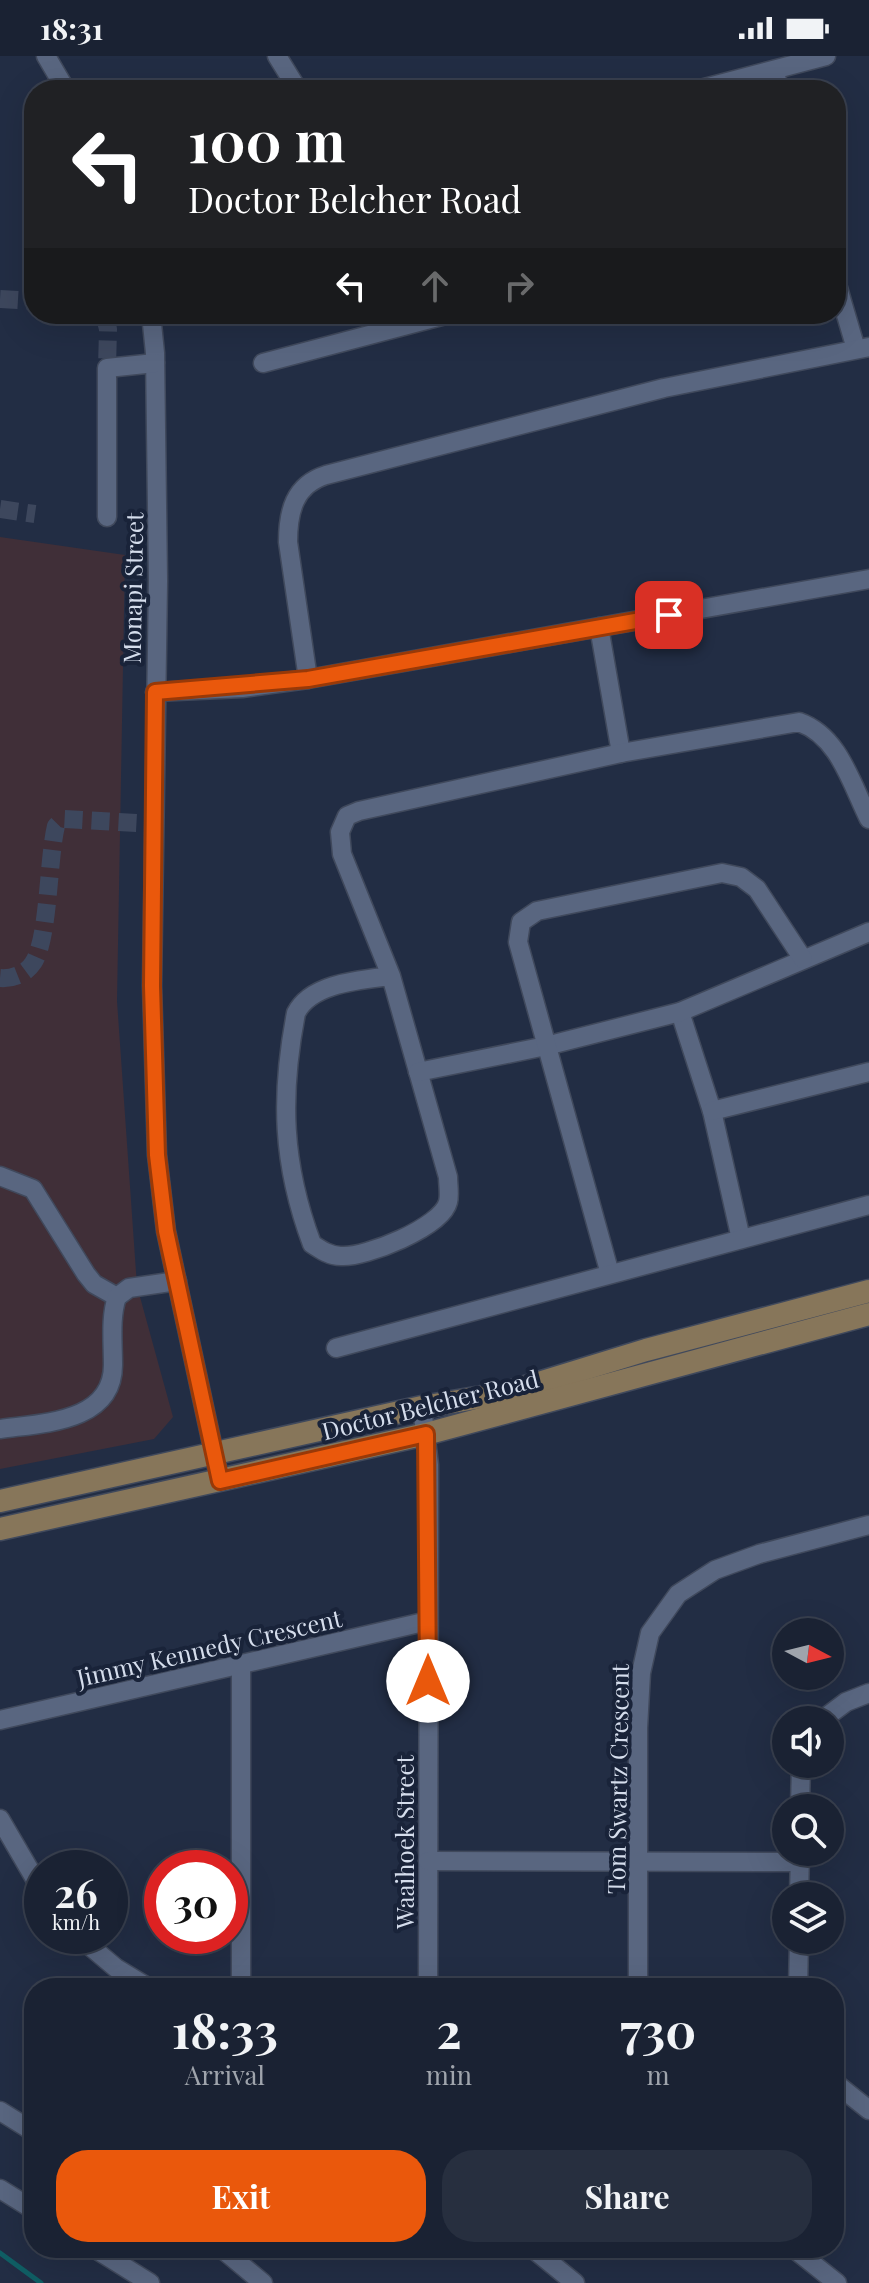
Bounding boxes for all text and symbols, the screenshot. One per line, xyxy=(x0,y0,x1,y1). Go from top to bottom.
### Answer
text: 18:31 xyxy=(40,8,103,48)
text: 100 m xyxy=(188,102,345,177)
icon: left xyxy=(56,112,160,216)
text: Doctor Belcher Road xyxy=(188,174,522,222)
icon: left xyxy=(329,264,373,308)
icon: ahead xyxy=(413,264,457,308)
icon: right xyxy=(497,264,541,308)
street label: Monapi Street xyxy=(115,512,149,664)
pin xyxy=(635,581,703,649)
icon: arrive xyxy=(647,593,691,637)
street label: Doctor Belcher Road xyxy=(318,1362,542,1446)
street label: Jimmy Kennedy Crescent xyxy=(72,1601,345,1693)
north arrow xyxy=(772,1618,844,1690)
map controls xyxy=(772,1618,844,1954)
position arrow xyxy=(386,1639,470,1723)
street label: Tom Swartz Crescent xyxy=(599,1663,635,1894)
button: sound xyxy=(772,1706,844,1778)
street label: Waaihoek Street xyxy=(388,1754,420,1930)
button: search xyxy=(772,1794,844,1866)
speed limit sign: 30 xyxy=(144,1850,248,1954)
text: 26 xyxy=(54,1865,98,1918)
button: layers xyxy=(772,1882,844,1954)
text: km/h xyxy=(52,1908,100,1935)
text: 18:33 xyxy=(172,1997,278,2061)
text: 2 xyxy=(436,1997,461,2061)
text: 730 xyxy=(620,1997,696,2061)
text: Arrival xyxy=(185,2057,265,2092)
text: min xyxy=(426,2057,472,2092)
text: m xyxy=(646,2057,670,2092)
button: Exit xyxy=(56,2150,426,2242)
button: Share xyxy=(442,2150,812,2242)

